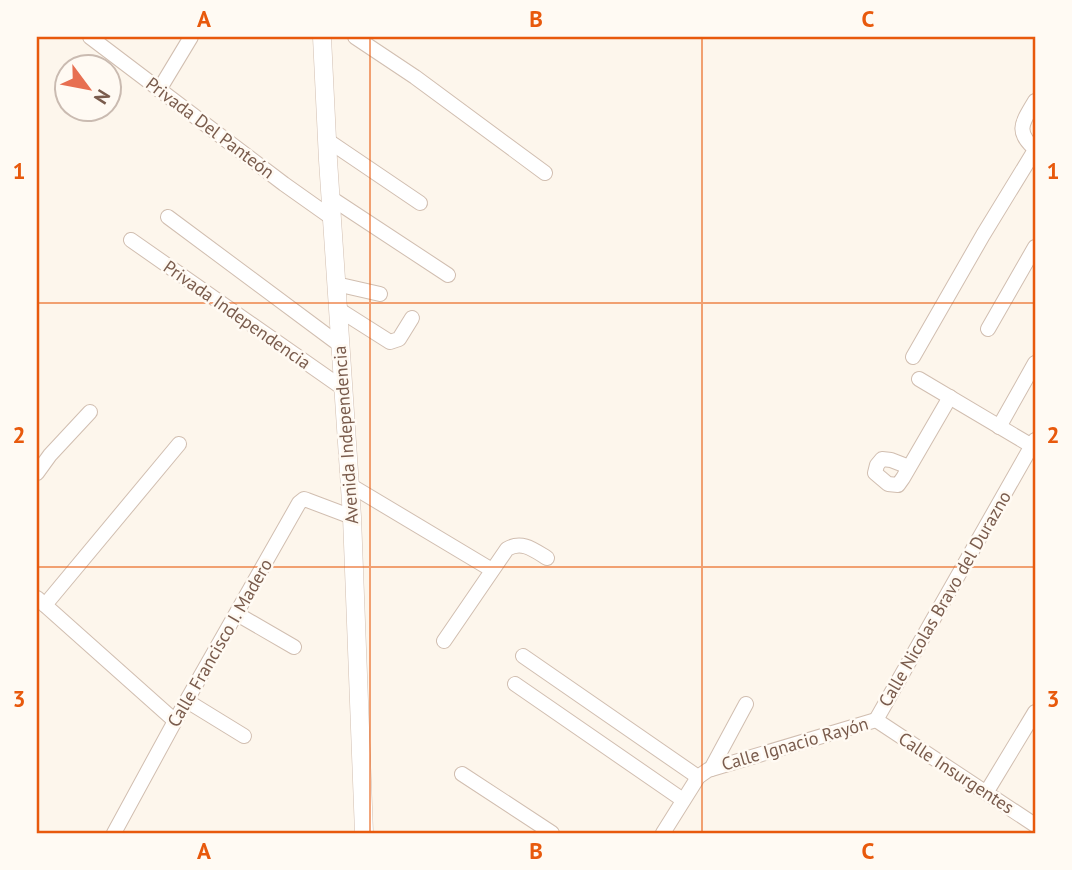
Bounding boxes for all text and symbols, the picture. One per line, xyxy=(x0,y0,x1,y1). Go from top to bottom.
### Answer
text: A xyxy=(197,4,211,33)
text: B xyxy=(529,4,543,33)
text: C xyxy=(862,4,875,33)
north arrow xyxy=(52,52,122,122)
street label: Privada Del Panteón xyxy=(142,72,279,183)
text: N xyxy=(89,85,116,109)
text: 1 xyxy=(12,156,26,185)
text: 1 xyxy=(1046,156,1060,185)
street label: Privada Independencia xyxy=(159,255,315,374)
street label: Avenida Independencia xyxy=(328,345,363,525)
text: 2 xyxy=(12,420,26,449)
text: 2 xyxy=(1046,420,1060,449)
street label: Calle Nicolas Bravo del Durazno xyxy=(873,487,1016,711)
street label: Calle Francisco I. Madero xyxy=(162,555,277,731)
text: 3 xyxy=(12,684,26,713)
text: 3 xyxy=(1046,684,1060,713)
street label: Calle Ignacio Rayón xyxy=(719,712,871,775)
street label: Calle Insurgentes xyxy=(894,727,1018,818)
text: A xyxy=(197,836,211,865)
text: B xyxy=(529,836,543,865)
text: C xyxy=(862,836,875,865)

